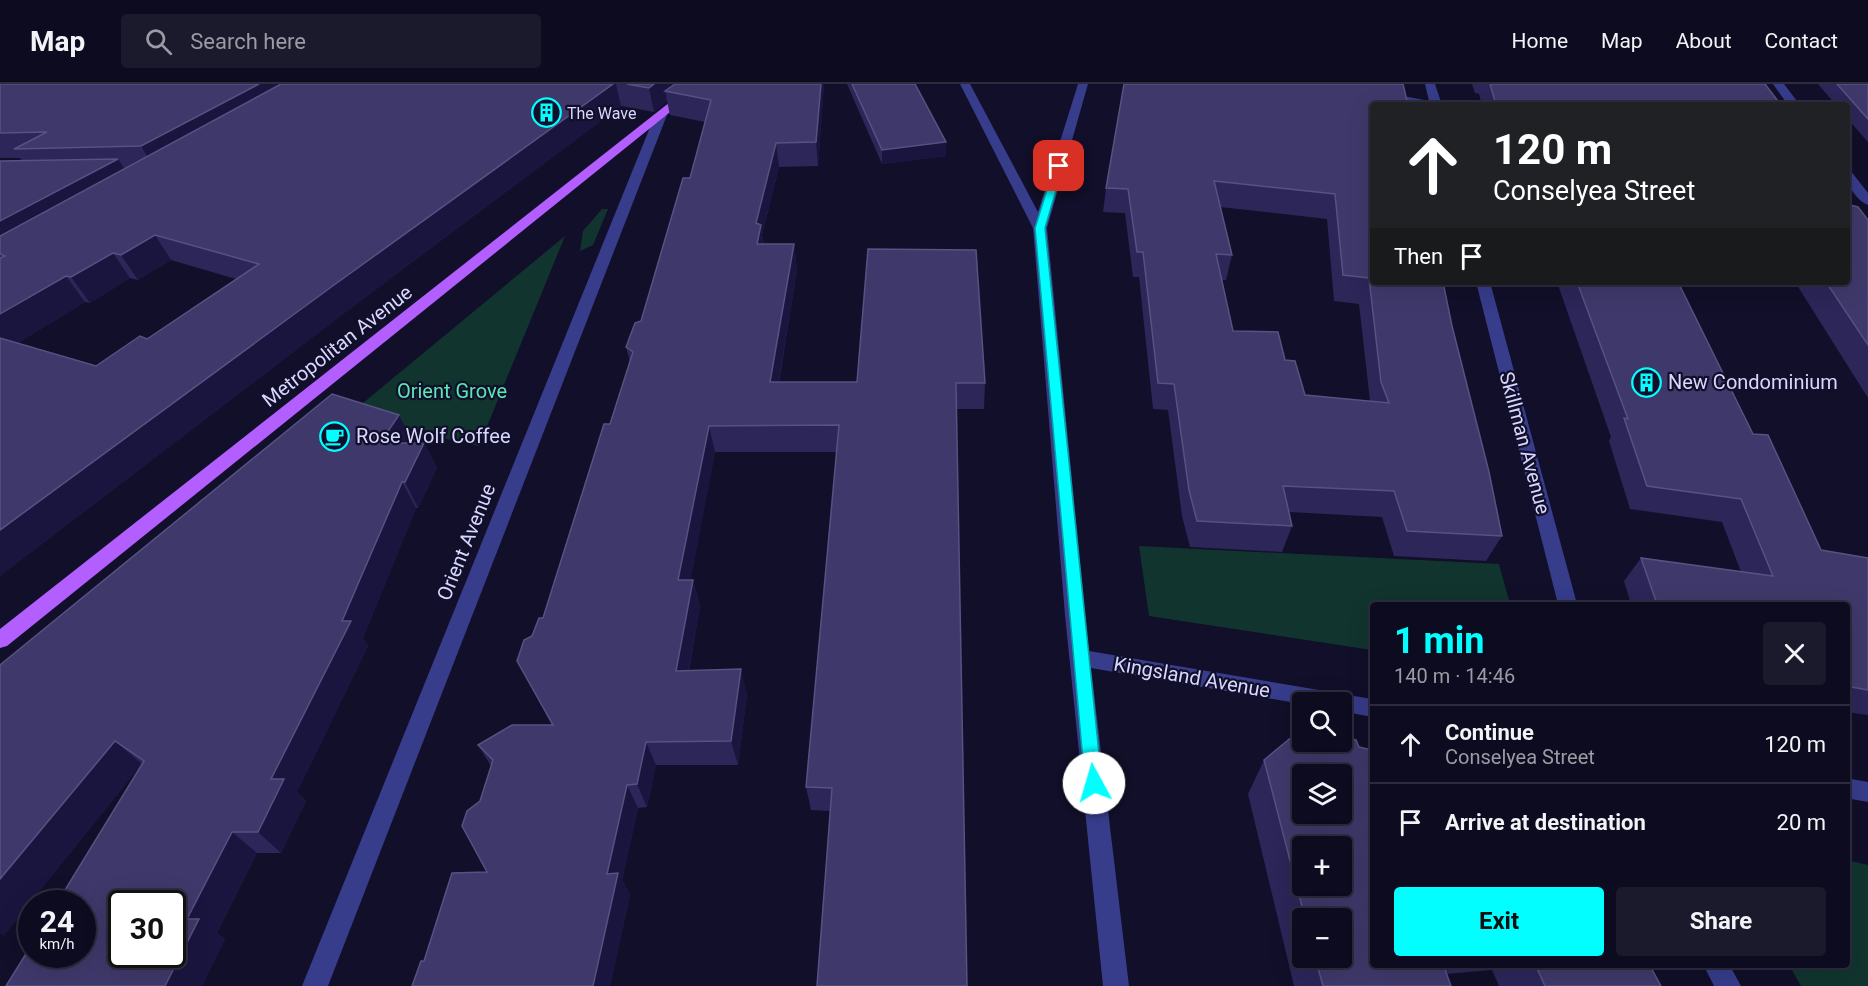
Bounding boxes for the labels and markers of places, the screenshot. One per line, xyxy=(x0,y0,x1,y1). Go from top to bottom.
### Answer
building icon: The Wave xyxy=(530,97,562,129)
place label: The Wave xyxy=(567,104,636,123)
pin xyxy=(1033,140,1084,191)
building icon: New Condominium xyxy=(1631,366,1663,398)
place label: New Condominium xyxy=(1668,370,1838,394)
cafe icon: Rose Wolf Coffee xyxy=(319,420,351,452)
place label: Rose Wolf Coffee xyxy=(356,424,511,448)

